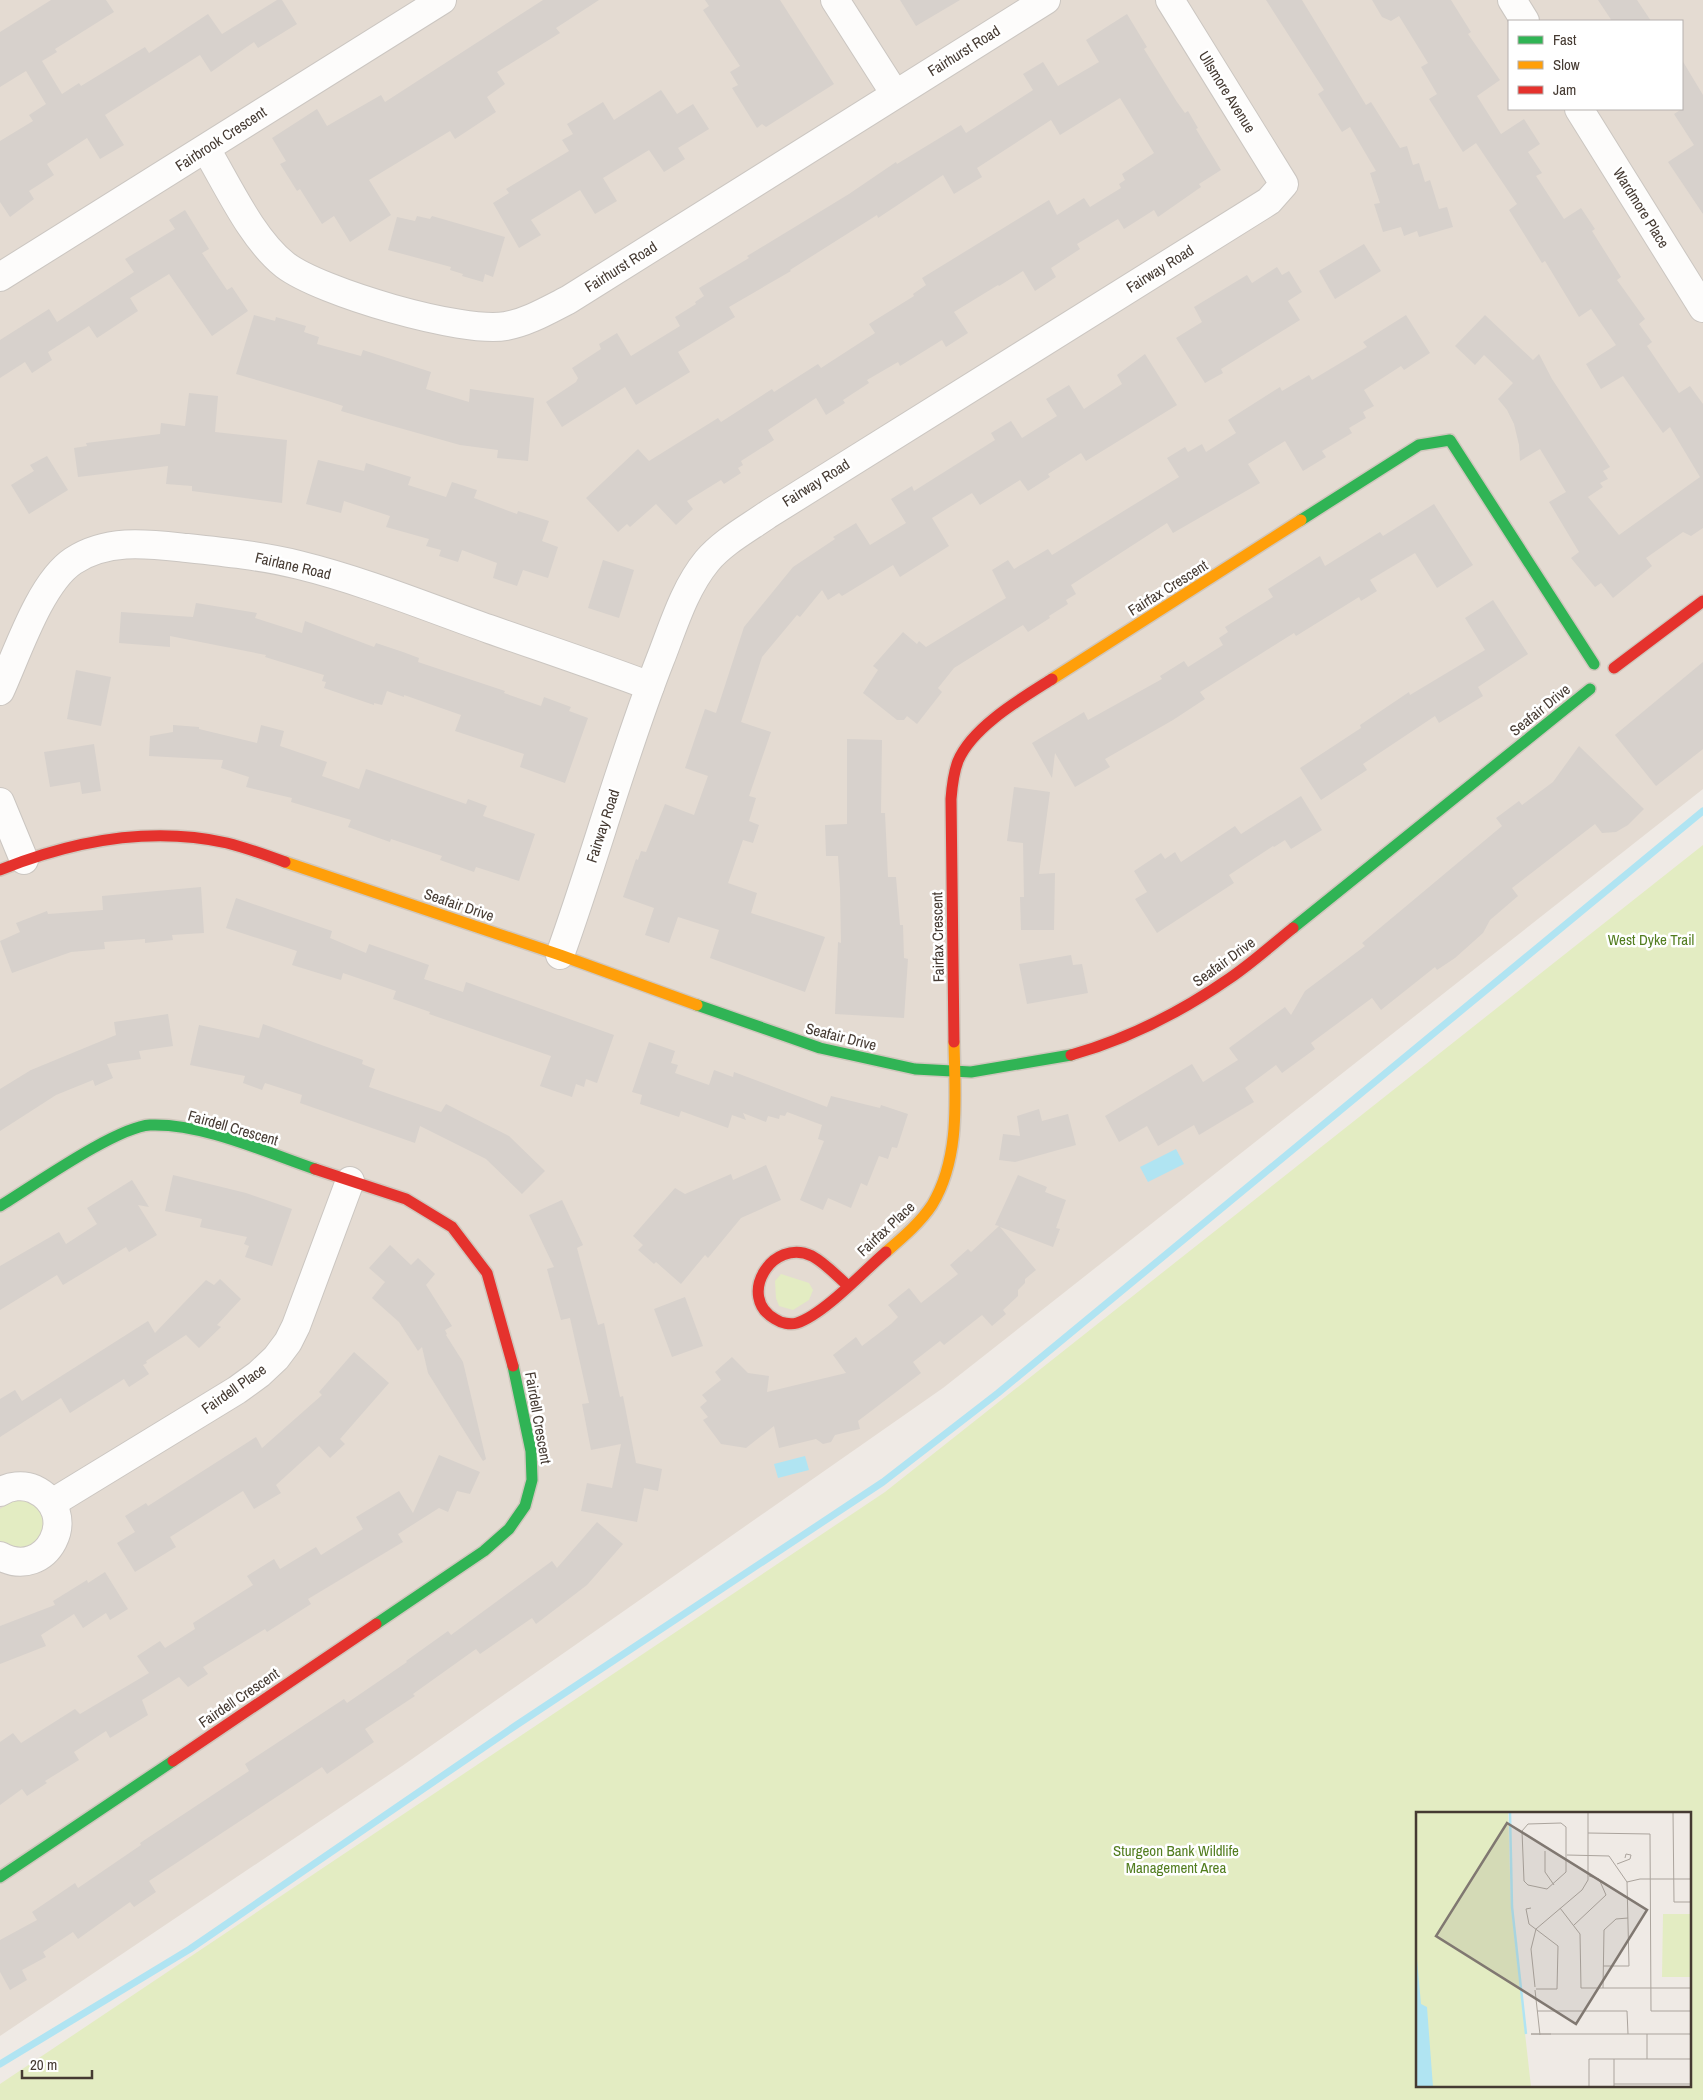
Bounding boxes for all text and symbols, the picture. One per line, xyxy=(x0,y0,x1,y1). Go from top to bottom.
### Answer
street label: Fairhurst Road xyxy=(924,20,1004,81)
legend xyxy=(1508,20,1683,110)
text: Fast xyxy=(1553,29,1577,50)
street label: Ullsmore Avenue xyxy=(1194,47,1261,137)
text: Slow xyxy=(1553,54,1580,75)
text: Jam xyxy=(1553,79,1576,100)
street label: Fairbrook Crescent xyxy=(171,101,271,176)
street label: Wardmore Place xyxy=(1608,164,1675,252)
street label: Fairhurst Road xyxy=(581,236,661,297)
street label: Fairway Road xyxy=(1122,240,1198,298)
street label: Fairway Road xyxy=(778,454,854,512)
street label: Fairlane Road xyxy=(253,547,333,584)
street label: Fairfax Crescent xyxy=(1124,554,1212,620)
street label: Seafair Drive xyxy=(1505,679,1575,741)
street label: Fairway Road xyxy=(581,786,624,865)
street label: Seafair Drive xyxy=(421,883,497,926)
street label: Fairfax Crescent xyxy=(926,891,949,982)
park label: West Dyke Trail xyxy=(1608,929,1694,950)
street label: Seafair Drive xyxy=(1188,932,1259,991)
street label: Seafair Drive xyxy=(803,1018,879,1056)
street label: Fairdell Crescent xyxy=(186,1105,281,1151)
street label: Fairfax Place xyxy=(852,1196,919,1261)
street label: Fairdell Place xyxy=(197,1359,270,1419)
street label: Fairdell Crescent xyxy=(520,1370,557,1466)
street label: Fairdell Crescent xyxy=(194,1663,284,1732)
inset map xyxy=(1416,1812,1690,2088)
park label: Sturgeon Bank Wildlife Management Area xyxy=(1113,1840,1239,1878)
scale bar xyxy=(22,2048,92,2080)
text: 20 m xyxy=(30,2054,57,2075)

